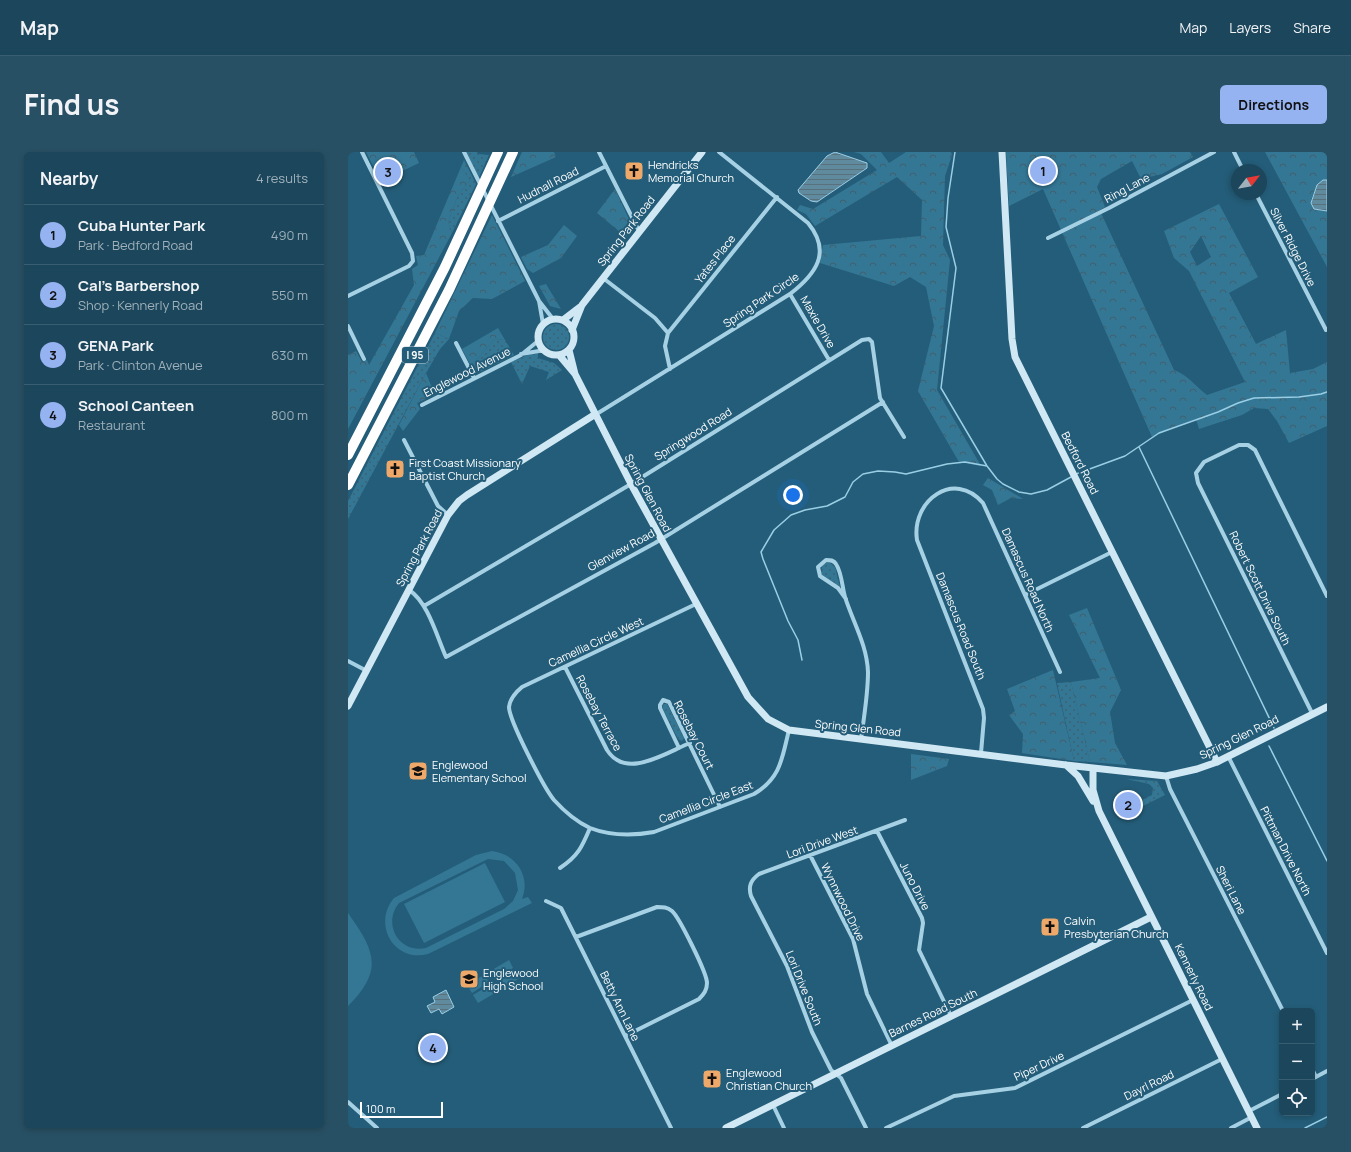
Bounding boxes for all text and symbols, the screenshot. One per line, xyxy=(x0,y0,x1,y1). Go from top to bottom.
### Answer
text: Map xyxy=(20,15,59,41)
text: Map xyxy=(1179,18,1207,37)
text: Layers xyxy=(1229,18,1271,37)
text: Share xyxy=(1293,18,1331,37)
text: Find us xyxy=(24,85,119,123)
button: Directions xyxy=(1220,85,1327,124)
pin: 1 xyxy=(1030,156,1056,186)
pin: 3 xyxy=(375,157,401,187)
place label: Hendricks Memorial Church xyxy=(648,157,734,185)
church icon: Hendricks Memorial Church xyxy=(623,160,645,182)
street label: Hudnall Road xyxy=(515,163,581,206)
north arrow xyxy=(1231,164,1267,200)
text: Nearby xyxy=(40,167,98,190)
text: 4 results xyxy=(256,169,308,187)
street label: Ring Lane xyxy=(1101,169,1153,206)
street label: Spring Park Road xyxy=(593,192,658,269)
street label: Silver Ridge Drive xyxy=(1267,205,1320,289)
text: Cuba Hunter Park xyxy=(78,215,205,236)
text: 1 xyxy=(50,226,56,244)
text: 490 m xyxy=(271,226,308,244)
street label: Yates Place xyxy=(691,231,739,286)
text: Park · Bedford Road xyxy=(78,236,193,254)
street label: Spring Park Circle xyxy=(720,268,802,331)
text: Cal's Barbershop xyxy=(78,275,199,296)
text: 2 xyxy=(49,286,57,304)
text: 550 m xyxy=(271,286,308,304)
street label: Maxie Drive xyxy=(797,293,840,351)
text: Shop · Kennerly Road xyxy=(78,296,203,314)
text: GENA Park xyxy=(78,335,154,356)
street label: Englewood Avenue xyxy=(421,343,513,400)
text: 3 xyxy=(49,346,57,364)
text: 630 m xyxy=(271,346,308,364)
road number: I 95 xyxy=(402,347,428,363)
text: Park · Clinton Avenue xyxy=(78,356,203,374)
text: School Canteen xyxy=(78,395,194,416)
street label: Springwood Road xyxy=(651,404,734,463)
text: 4 xyxy=(49,406,57,424)
text: 800 m xyxy=(271,406,308,424)
text: Restaurant xyxy=(78,416,145,434)
street label: Bedford Road xyxy=(1058,429,1103,497)
street label: Spring Glen Road xyxy=(622,451,675,534)
place label: First Coast Missionary Baptist Church xyxy=(409,455,521,483)
church icon: First Coast Missionary Baptist Church xyxy=(384,458,406,480)
your location xyxy=(783,485,803,505)
street label: Spring Park Road xyxy=(392,507,445,589)
street label: Glenview Road xyxy=(585,525,657,574)
street label: Damascus Road North xyxy=(999,525,1058,634)
street label: Robert Scott Drive South xyxy=(1226,528,1295,647)
street label: Damascus Road South xyxy=(933,570,990,682)
street label: Camellia Circle West xyxy=(546,613,646,670)
street label: Rosebay Terrace xyxy=(573,672,626,754)
street label: Rosebay Court xyxy=(671,698,718,772)
street label: Spring Glen Road xyxy=(1197,711,1281,762)
street label: Spring Glen Road xyxy=(814,716,902,739)
place label: Englewood Elementary School xyxy=(432,757,527,785)
school or university icon: Englewood Elementary School xyxy=(407,760,429,782)
street label: Camellia Circle East xyxy=(657,777,755,826)
pin: 2 xyxy=(1115,790,1141,820)
street label: Pittman Drive North xyxy=(1257,804,1315,898)
street label: Lori Drive West xyxy=(784,822,860,861)
street label: Juno Drive xyxy=(897,859,934,913)
street label: Wynnwood Drive xyxy=(818,860,869,944)
street label: Sheri Lane xyxy=(1213,863,1250,917)
place label: Calvin Presbyterian Church xyxy=(1064,913,1169,941)
church icon: Calvin Presbyterian Church xyxy=(1039,916,1061,938)
street label: Kennerly Road xyxy=(1172,941,1217,1013)
street label: Lori Drive South xyxy=(783,948,826,1027)
place label: Englewood High School xyxy=(483,965,543,993)
school or university icon: Englewood High School xyxy=(458,968,480,990)
street label: Betty Ann Lane xyxy=(597,968,644,1044)
street label: Barnes Road South xyxy=(886,985,980,1041)
map controls xyxy=(1279,1008,1315,1116)
button: + xyxy=(1279,1008,1315,1044)
pin: 4 xyxy=(420,1033,446,1063)
button: − xyxy=(1279,1044,1315,1080)
street label: Piper Drive xyxy=(1011,1047,1067,1084)
place label: Englewood Christian Church xyxy=(726,1065,812,1093)
street label: Dayrl Road xyxy=(1121,1066,1176,1103)
church icon: Englewood Christian Church xyxy=(701,1068,723,1090)
button: locate xyxy=(1279,1080,1315,1116)
scale bar xyxy=(360,1100,443,1119)
text: 100 m xyxy=(366,1101,395,1116)

